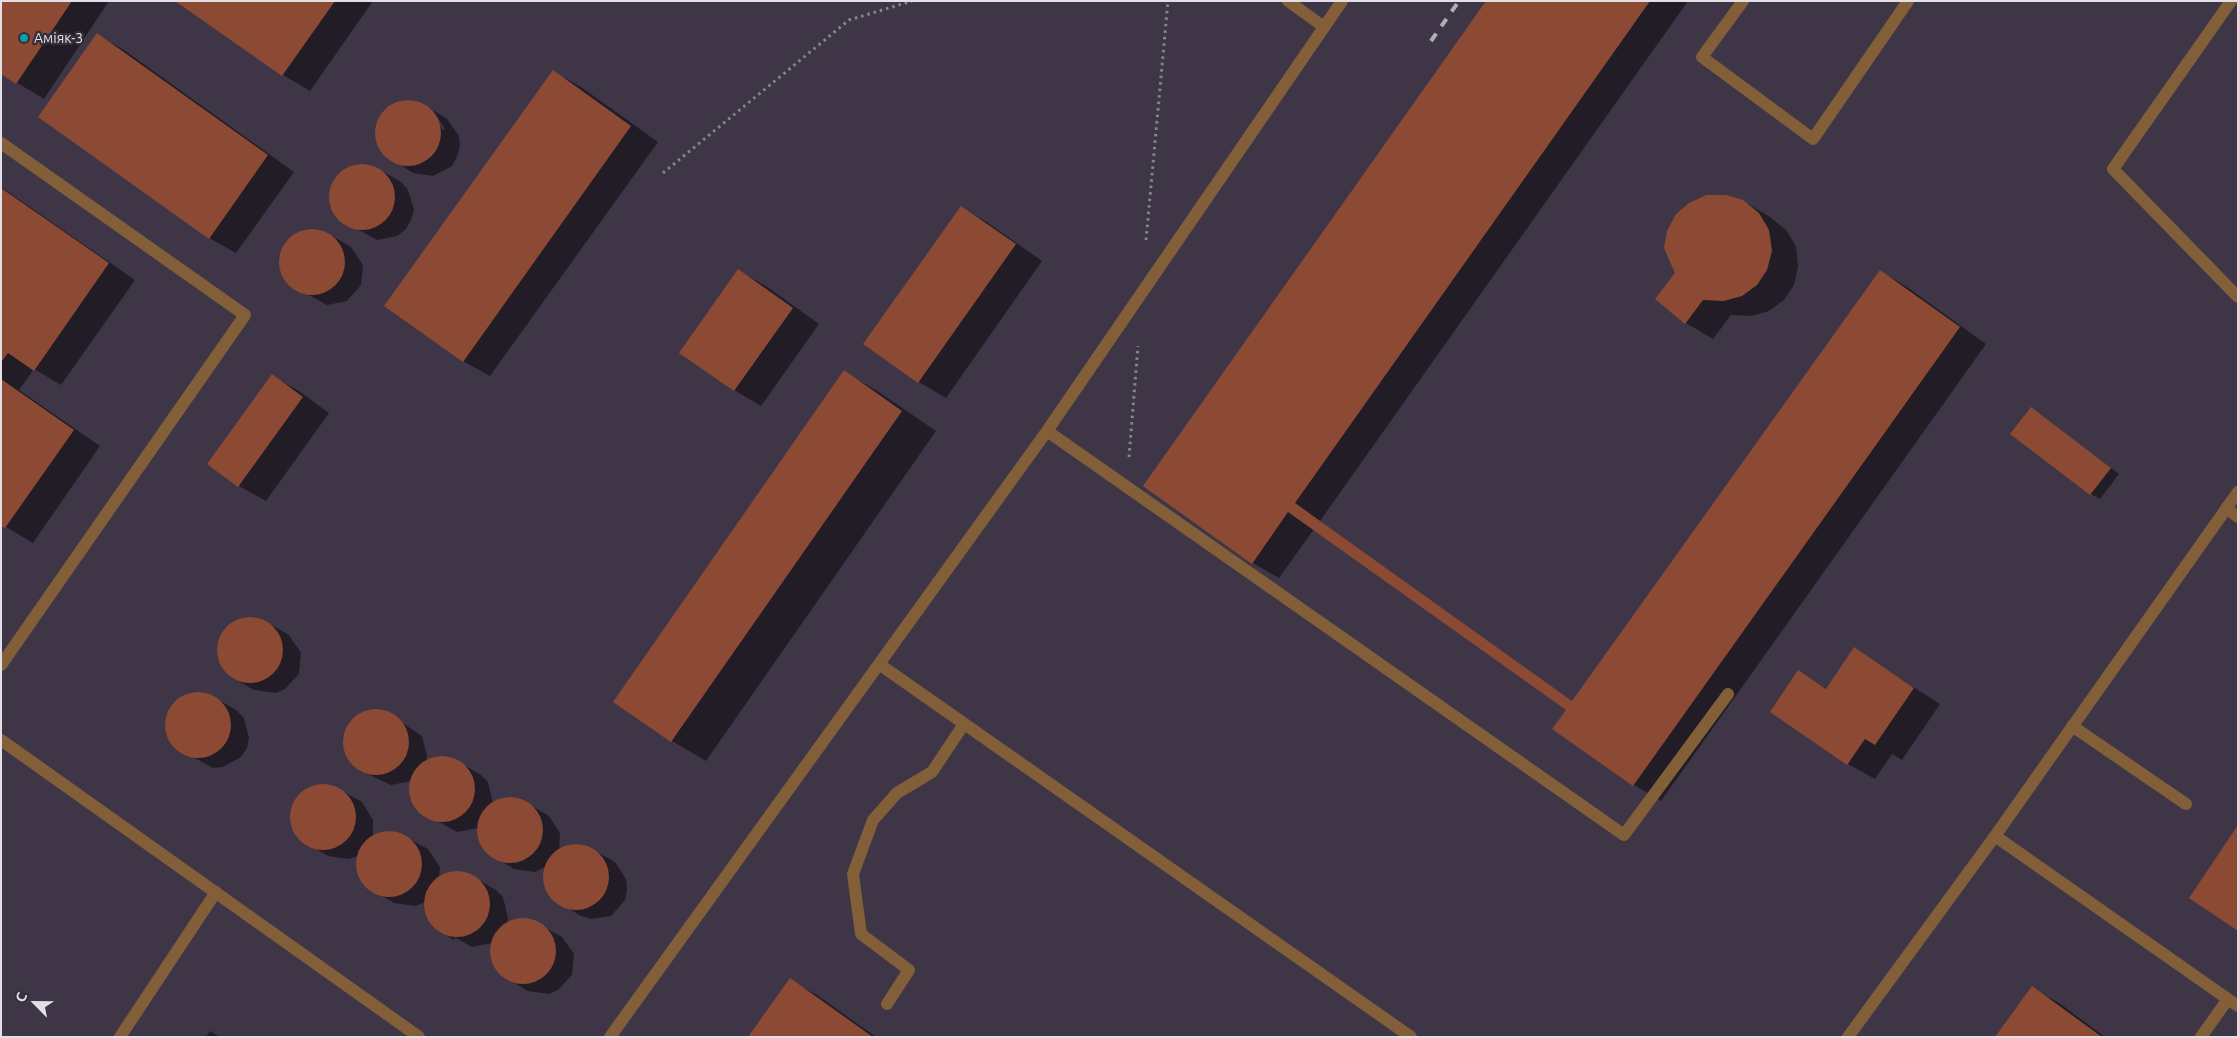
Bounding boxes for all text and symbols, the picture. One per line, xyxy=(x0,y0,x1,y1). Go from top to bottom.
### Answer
place label: Аміяк-3 xyxy=(34,30,83,46)
marker: Аміяк-3 xyxy=(18,32,30,44)
north arrow xyxy=(10,978,60,1028)
text: С xyxy=(12,990,30,1004)

